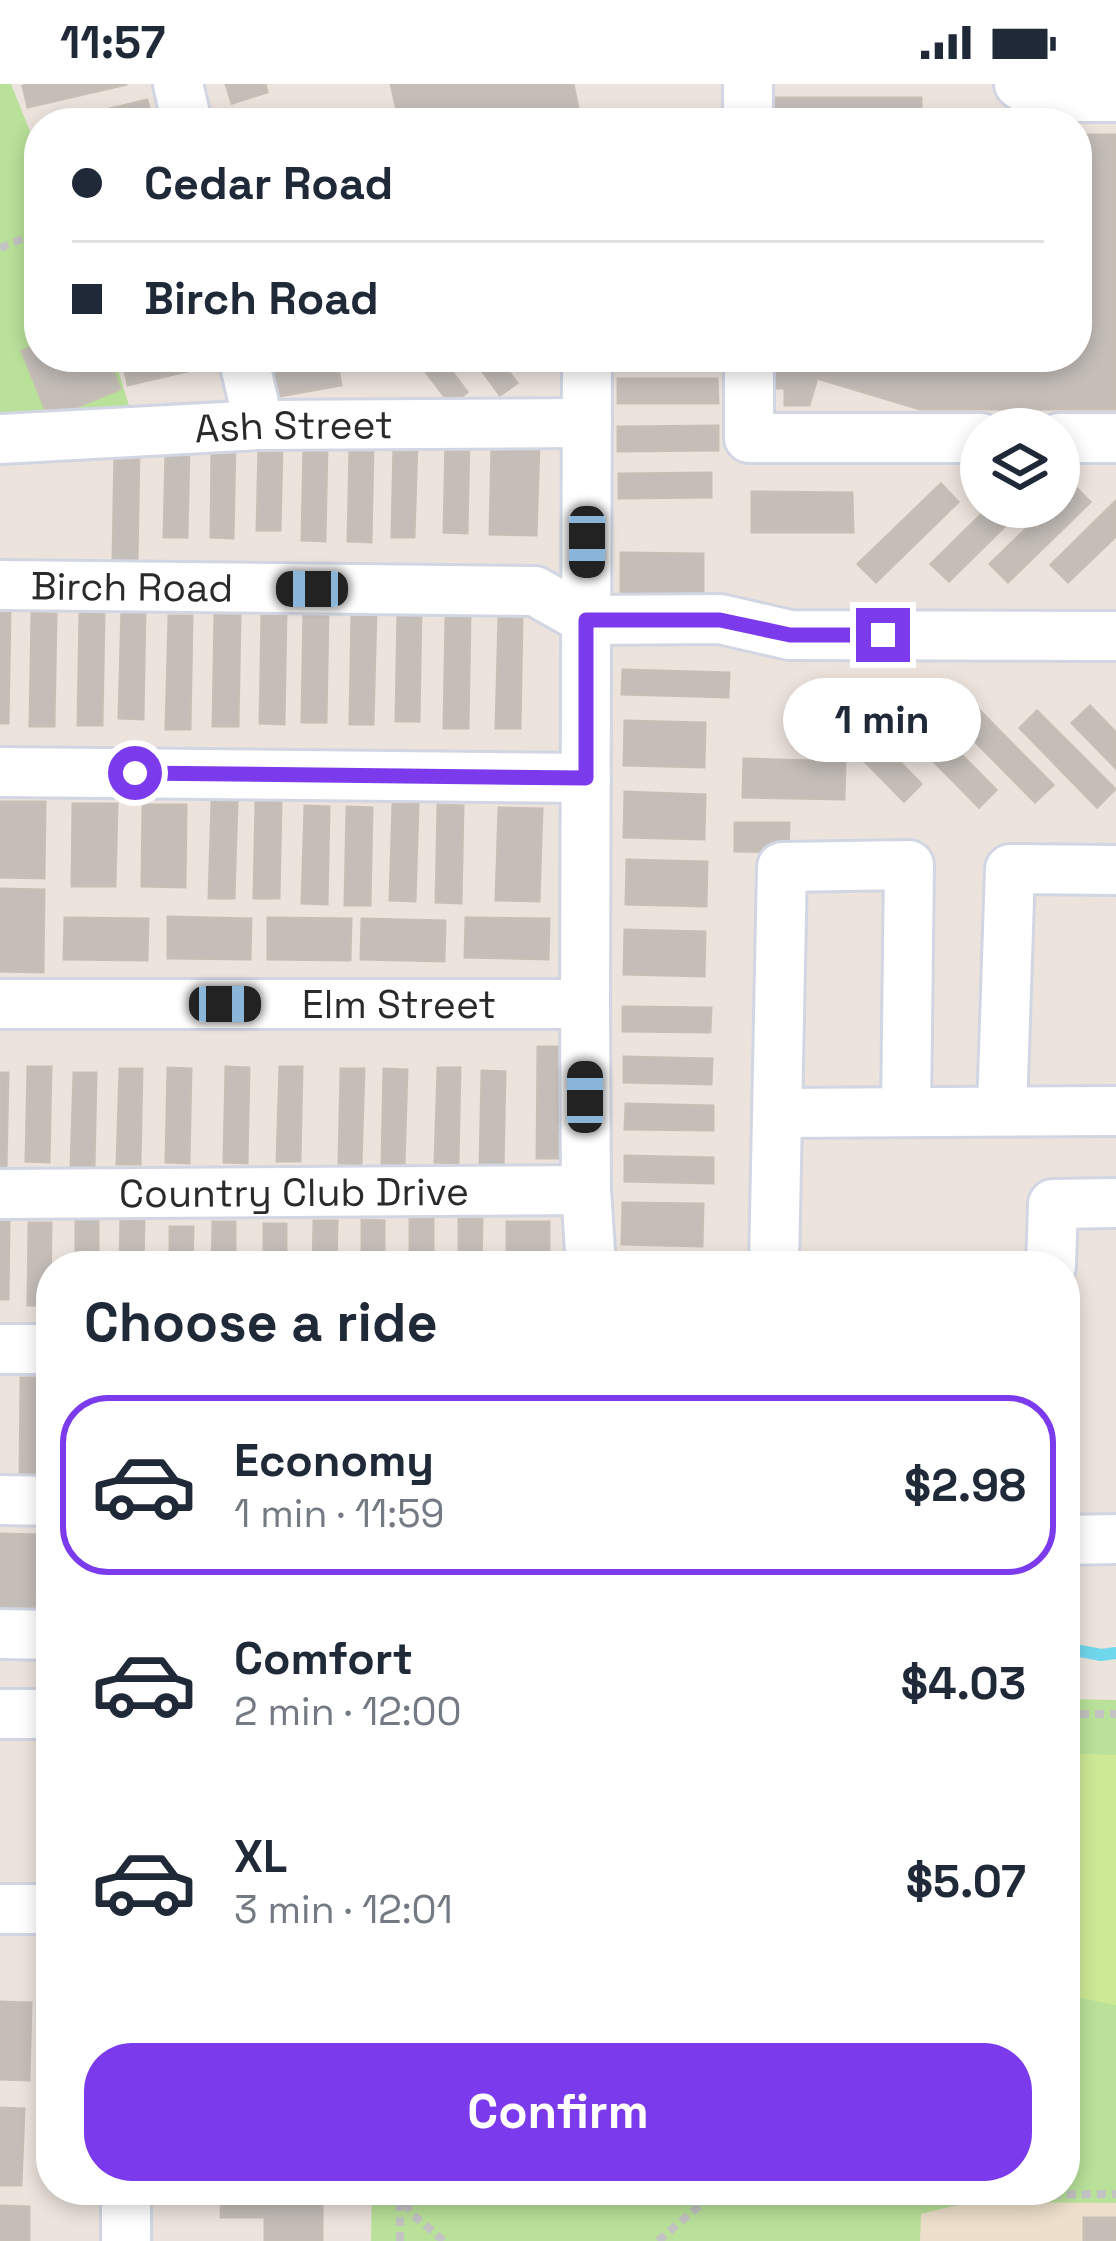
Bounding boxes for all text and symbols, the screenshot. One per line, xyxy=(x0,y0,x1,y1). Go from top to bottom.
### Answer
text: 11:57 xyxy=(60,14,165,71)
text: Cedar Road xyxy=(144,155,393,212)
text: Birch Road xyxy=(144,270,379,327)
street label: Ash Street xyxy=(193,400,393,453)
map controls xyxy=(960,408,1080,528)
button: layers xyxy=(960,408,1080,528)
car xyxy=(569,506,605,578)
street label: Birch Road xyxy=(31,561,233,613)
car xyxy=(276,571,348,607)
route end xyxy=(856,608,910,662)
callout: 1 min xyxy=(784,677,982,761)
text: 1 min xyxy=(834,695,930,744)
route start xyxy=(108,746,162,800)
street label: Elm Street xyxy=(302,980,496,1029)
car xyxy=(189,986,261,1022)
car xyxy=(567,1061,603,1133)
street label: Country Club Drive xyxy=(119,1167,469,1218)
text: Choose a ride xyxy=(84,1288,438,1357)
icon: car xyxy=(90,1431,198,1539)
text: Economy xyxy=(234,1432,434,1489)
text: $2.98 xyxy=(904,1457,1026,1514)
text: 1 min · 11:59 xyxy=(234,1489,444,1538)
icon: car xyxy=(90,1629,198,1737)
text: Comfort xyxy=(234,1630,413,1687)
text: $4.03 xyxy=(901,1655,1026,1712)
text: 2 min · 12:00 xyxy=(234,1687,462,1736)
icon: car xyxy=(90,1827,198,1935)
text: XL xyxy=(234,1828,287,1885)
text: $5.07 xyxy=(906,1853,1026,1910)
text: 3 min · 12:01 xyxy=(234,1885,453,1934)
button: Confirm xyxy=(84,2043,1032,2181)

